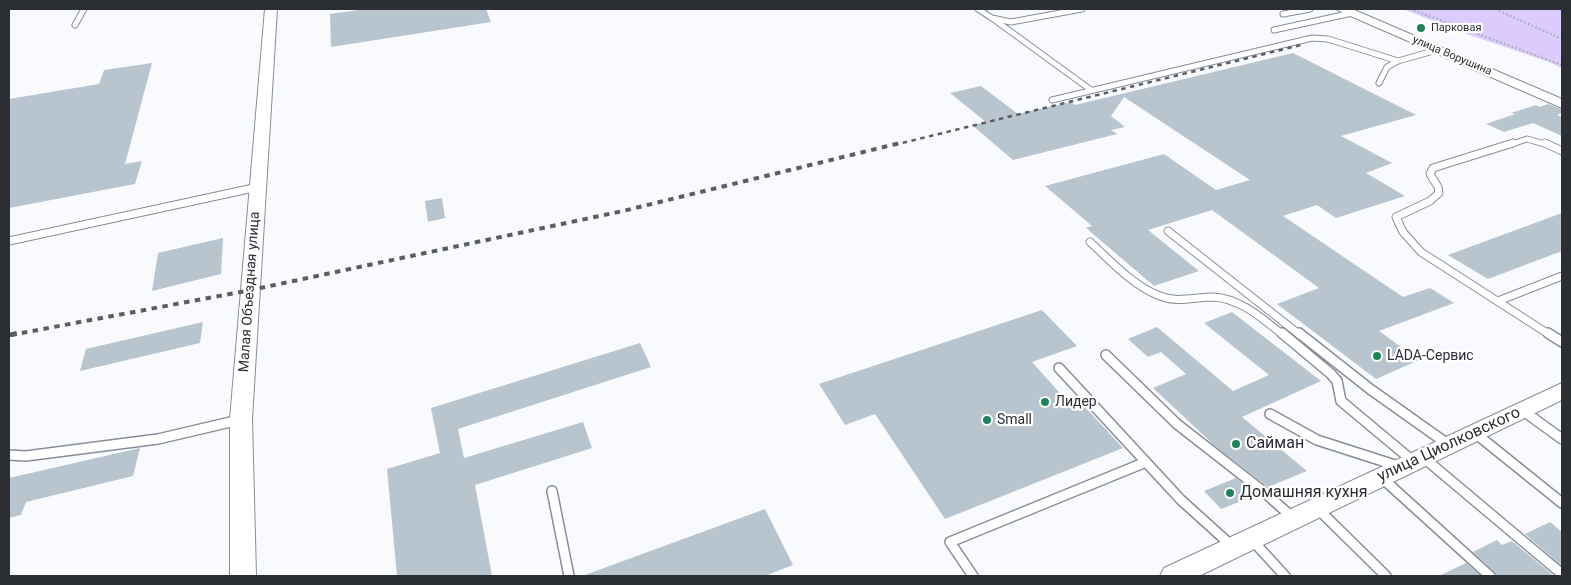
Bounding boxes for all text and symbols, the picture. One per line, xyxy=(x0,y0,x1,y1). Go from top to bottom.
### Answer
place label: Парковая xyxy=(1431,21,1481,35)
marker: Парковая xyxy=(1415,22,1427,34)
street label: улица Ворушина xyxy=(1410,33,1494,79)
street label: Малая Объездная улица xyxy=(236,211,264,373)
place label: LADA-Сервис xyxy=(1387,348,1474,364)
marker: LADA-Сервис xyxy=(1371,350,1383,362)
place label: Лидер xyxy=(1055,394,1097,410)
marker: Лидер xyxy=(1039,396,1051,408)
street label: улица Циолковского xyxy=(1374,403,1524,487)
place label: Small xyxy=(997,412,1032,428)
marker: Small xyxy=(981,414,993,426)
place label: Сайман xyxy=(1246,434,1304,454)
marker: Сайман xyxy=(1230,438,1242,450)
place label: Домашняя кухня xyxy=(1240,483,1368,503)
marker: Домашняя кухня xyxy=(1224,487,1236,499)

